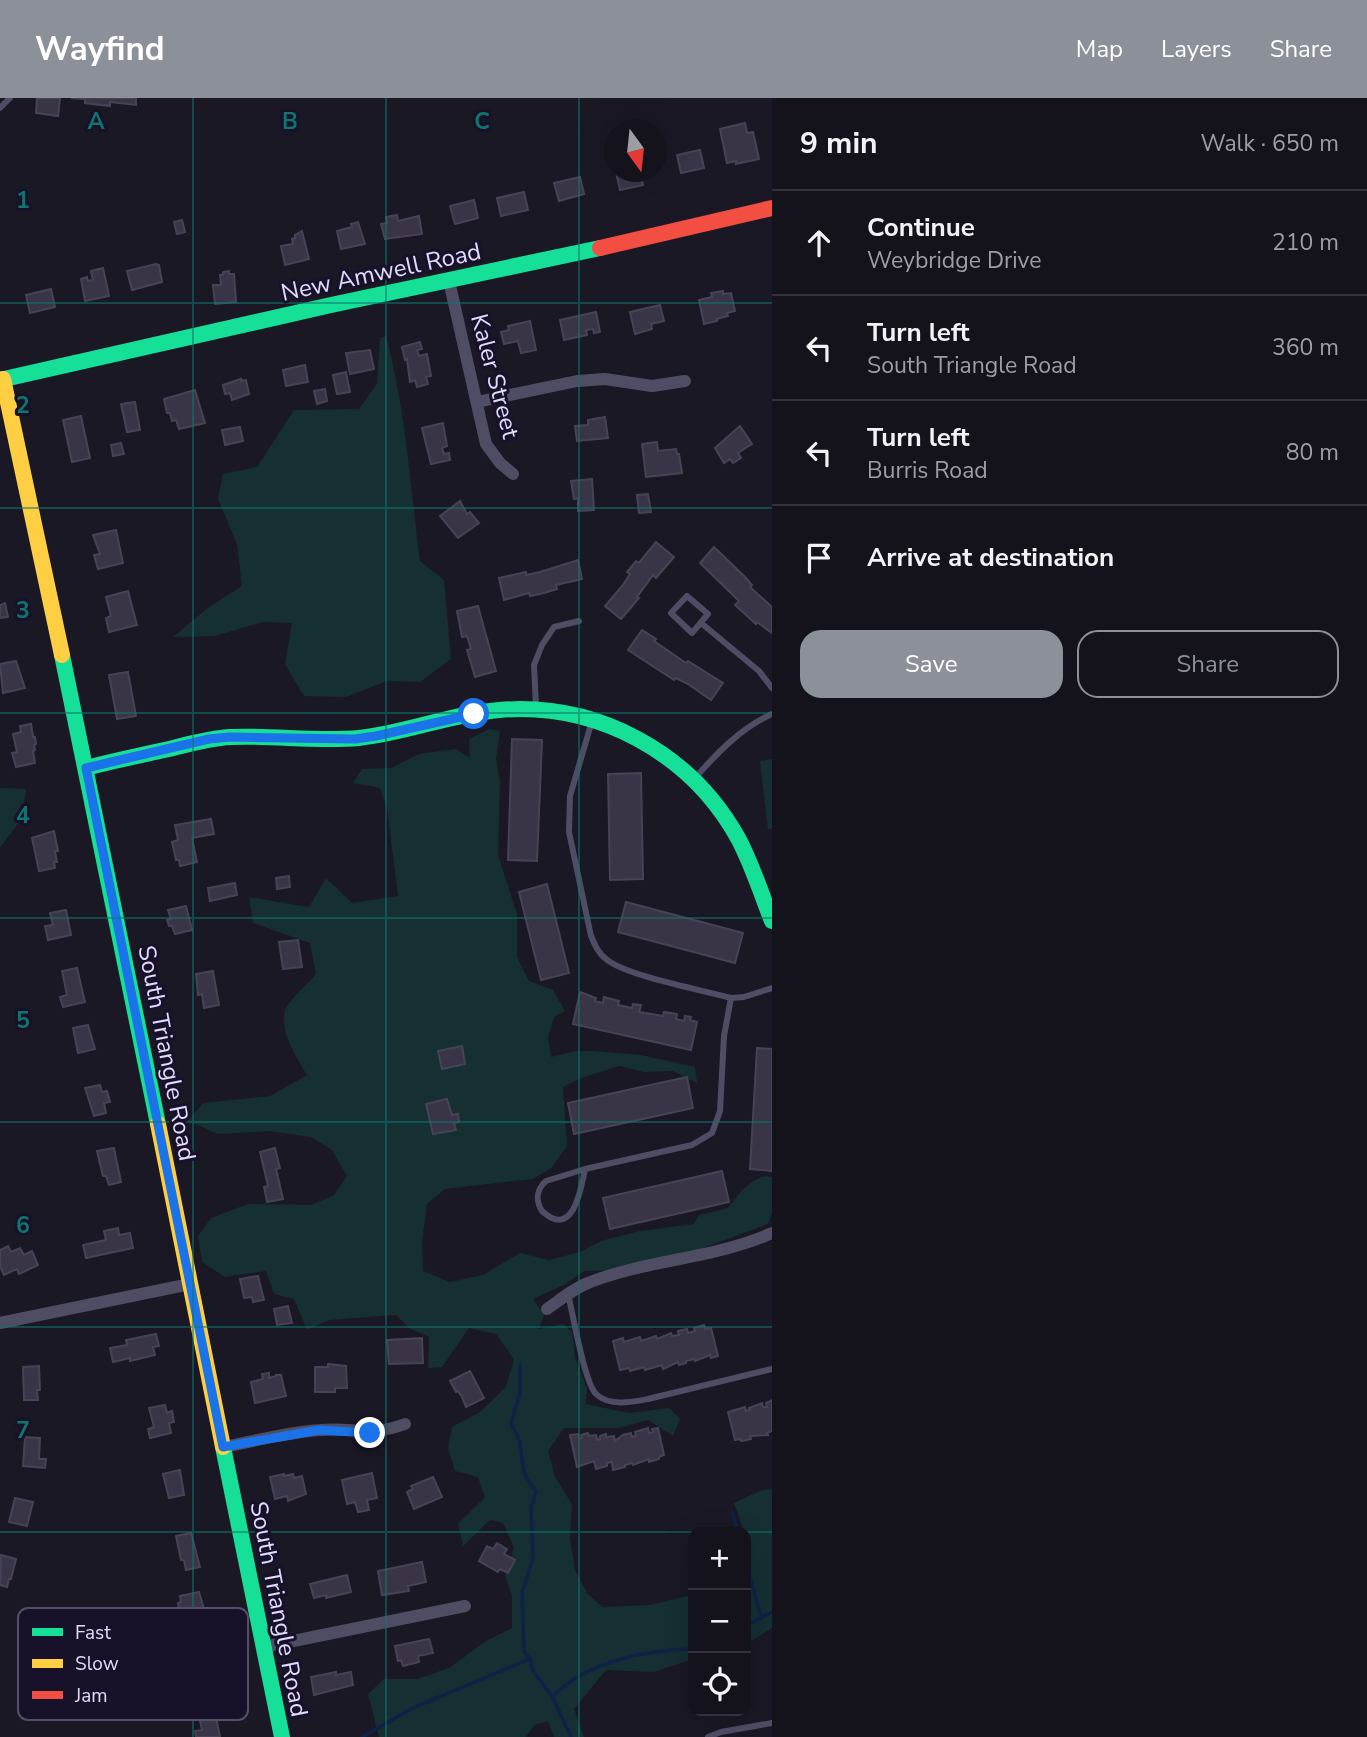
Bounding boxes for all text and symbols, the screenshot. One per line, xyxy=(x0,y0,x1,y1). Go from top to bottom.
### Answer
text: Wayfind xyxy=(35,27,165,72)
text: Map xyxy=(1076,33,1123,65)
text: Layers xyxy=(1161,33,1232,65)
text: Share xyxy=(1270,33,1332,65)
text: A xyxy=(87,106,105,137)
text: B xyxy=(282,106,298,137)
text: C xyxy=(474,106,490,137)
north arrow xyxy=(604,119,667,182)
text: 9 min xyxy=(800,123,878,164)
text: Walk · 650 m xyxy=(1200,128,1339,159)
text: 1 xyxy=(16,185,30,216)
text: Continue xyxy=(867,210,975,245)
icon: ahead xyxy=(800,224,838,262)
text: 210 m xyxy=(1272,227,1339,258)
street label: New Amwell Road xyxy=(278,235,484,309)
text: Weybridge Drive xyxy=(867,245,1041,276)
street label: Kaler Street xyxy=(463,310,527,442)
text: Turn left xyxy=(867,315,970,350)
icon: left xyxy=(800,329,838,367)
text: 360 m xyxy=(1272,332,1339,363)
text: South Triangle Road xyxy=(867,350,1077,381)
text: 2 xyxy=(16,390,30,421)
text: Turn left xyxy=(867,420,970,455)
icon: left xyxy=(800,434,838,472)
text: 80 m xyxy=(1286,437,1339,468)
text: Burris Road xyxy=(867,455,988,486)
icon: arrive xyxy=(800,539,838,577)
text: Arrive at destination xyxy=(867,540,1114,575)
text: 3 xyxy=(16,595,30,626)
button: Save xyxy=(800,630,1063,698)
button: Share xyxy=(1077,630,1339,698)
route start xyxy=(458,698,489,729)
text: 4 xyxy=(16,800,30,831)
street label: South Triangle Road xyxy=(130,943,204,1163)
text: 5 xyxy=(16,1005,30,1036)
text: 6 xyxy=(16,1210,30,1241)
text: 7 xyxy=(16,1415,30,1446)
route end xyxy=(354,1417,385,1448)
street label: South Triangle Road xyxy=(242,1499,316,1719)
map controls xyxy=(688,1527,751,1716)
button: + xyxy=(688,1527,751,1590)
button: − xyxy=(688,1590,751,1653)
legend xyxy=(18,1608,248,1720)
text: Fast xyxy=(75,1620,111,1646)
text: Slow xyxy=(75,1651,119,1677)
button: locate xyxy=(688,1653,751,1716)
text: Jam xyxy=(74,1683,108,1709)

